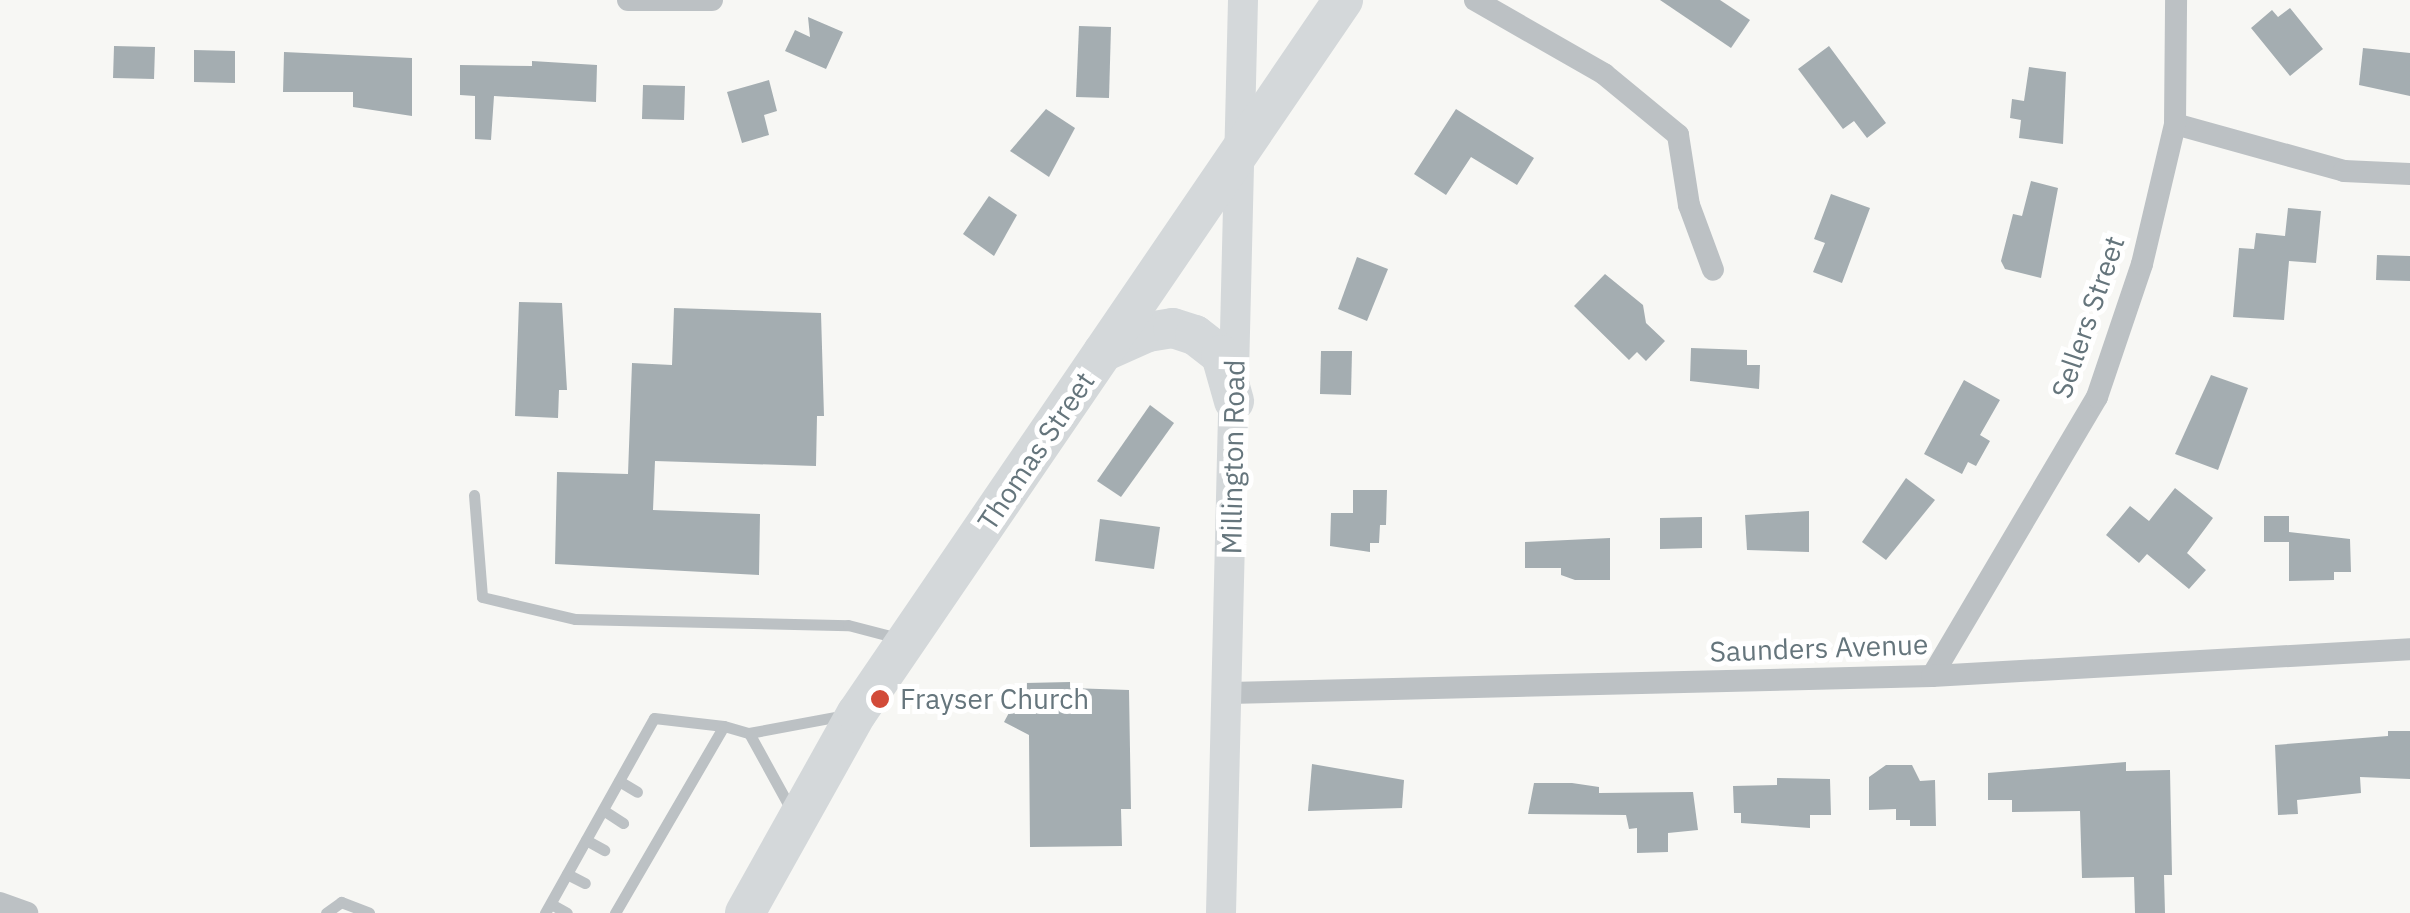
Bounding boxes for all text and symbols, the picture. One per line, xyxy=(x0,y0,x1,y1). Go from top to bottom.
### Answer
street label: Sellers Street xyxy=(2045,231,2131,403)
street label: Millington Road xyxy=(1215,359,1251,555)
street label: Thomas Street xyxy=(971,365,1101,537)
street label: Saunders Avenue xyxy=(1709,627,1929,669)
place label: Frayser Church xyxy=(900,682,1089,716)
marker: Frayser Church xyxy=(869,688,891,710)

